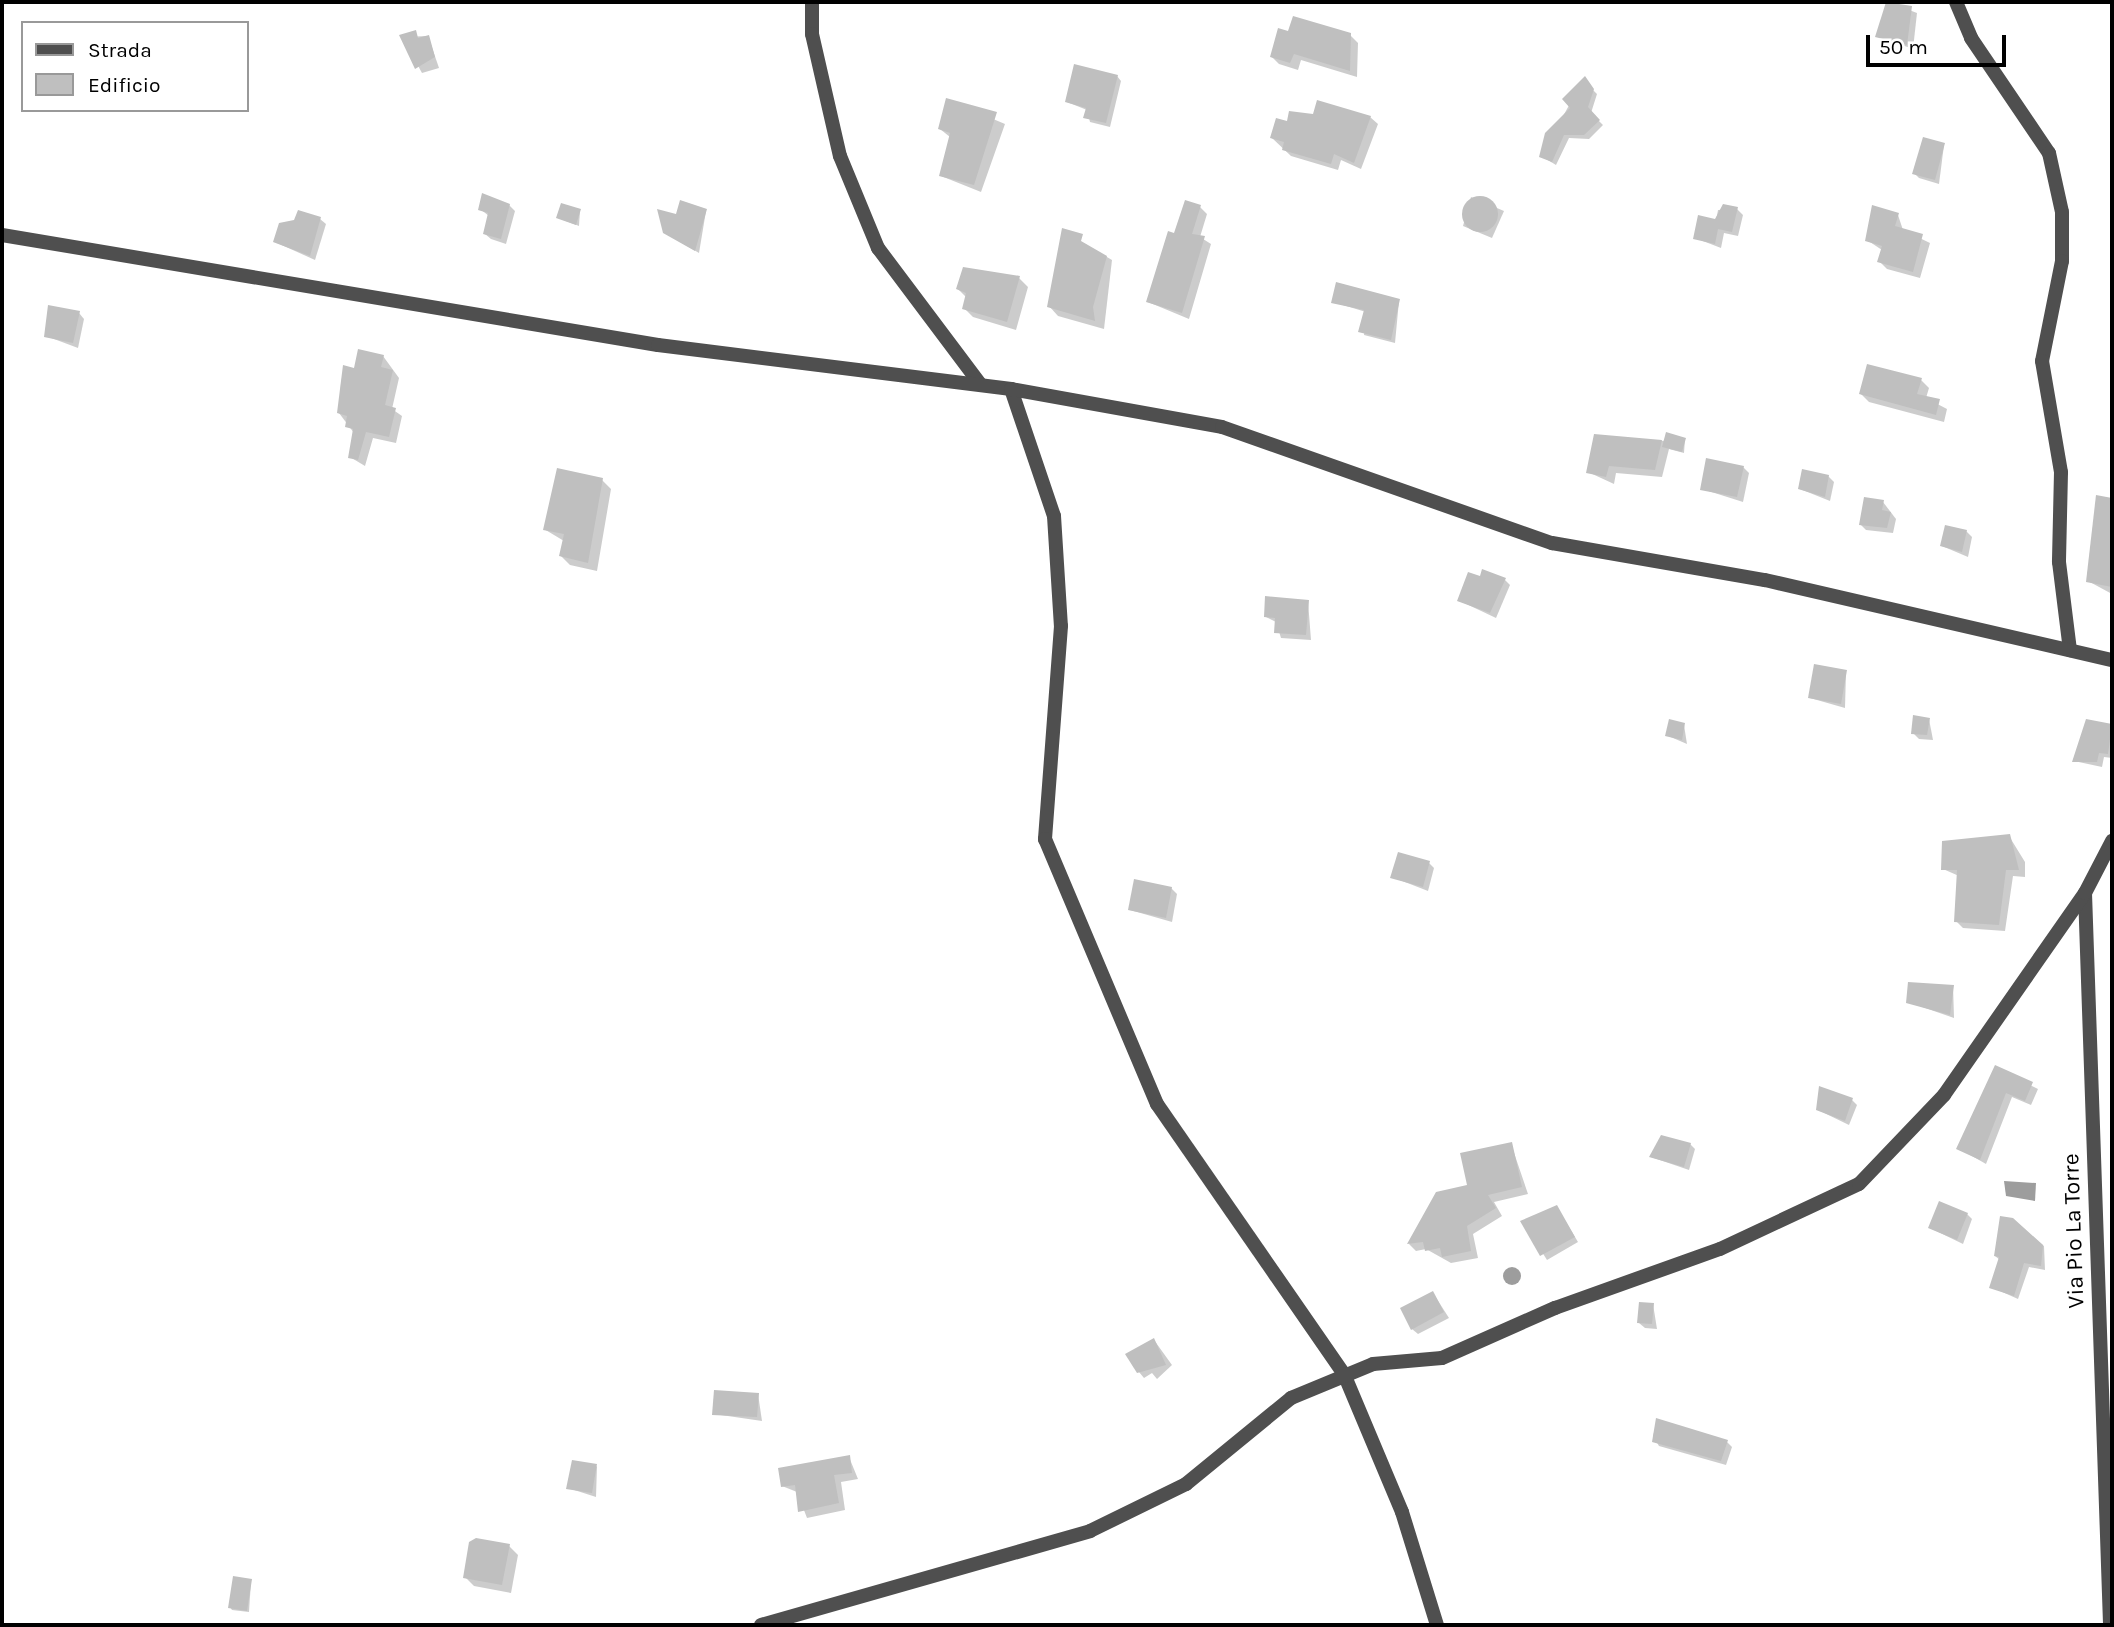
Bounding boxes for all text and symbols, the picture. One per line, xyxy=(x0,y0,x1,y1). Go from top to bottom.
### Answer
legend xyxy=(21,21,248,112)
scale bar xyxy=(1869,21,2009,65)
text: 50 m xyxy=(1879,35,1928,59)
text: Strada xyxy=(88,38,152,62)
text: Edificio xyxy=(88,73,161,97)
street label: Via Pio La Torre xyxy=(2058,1153,2090,1309)

